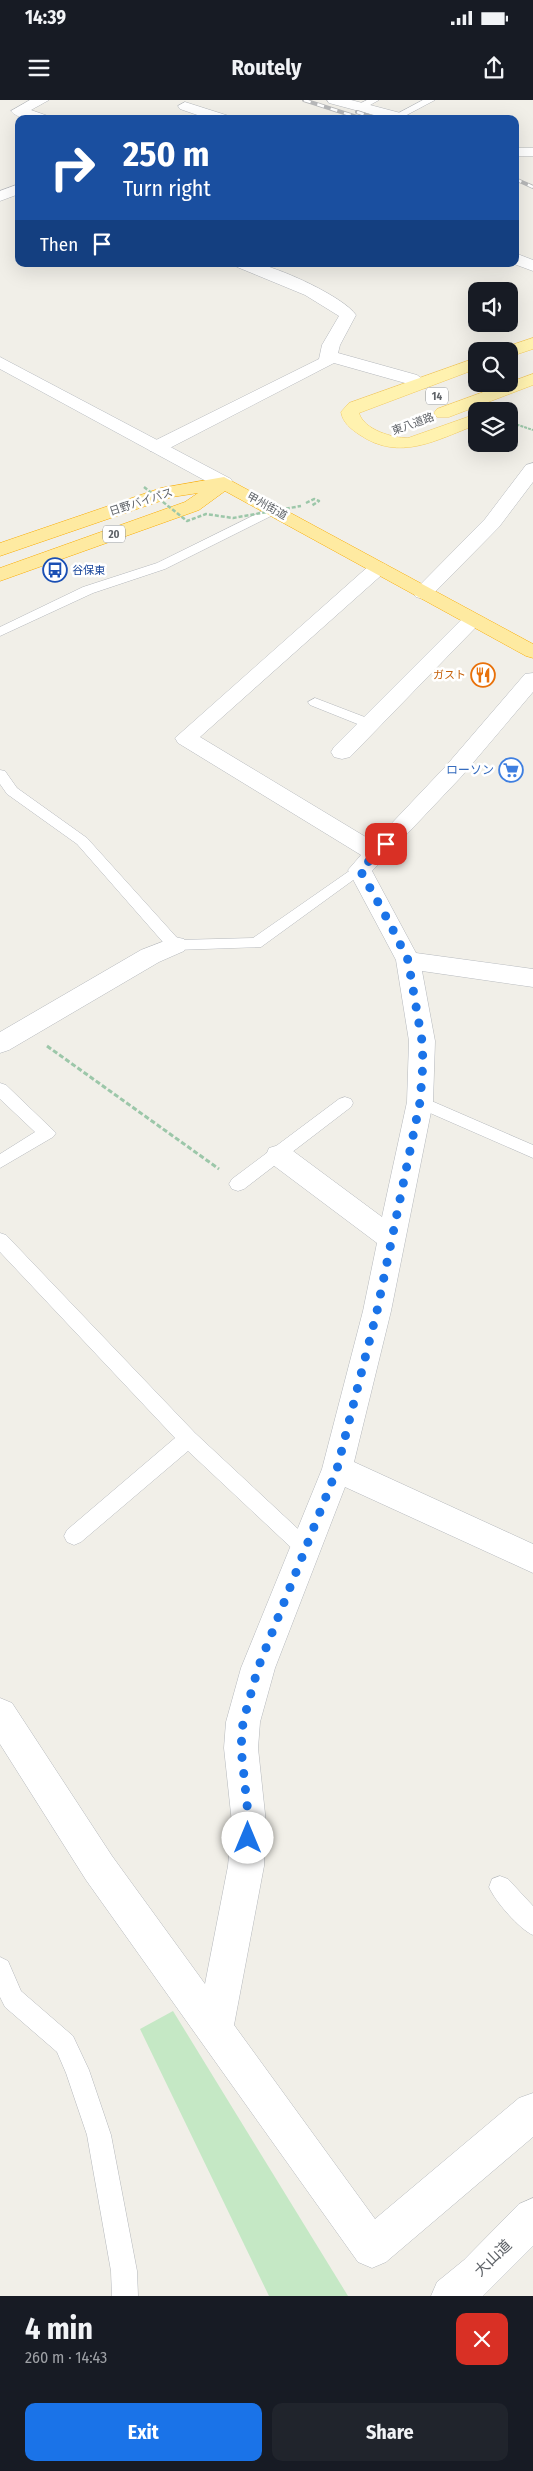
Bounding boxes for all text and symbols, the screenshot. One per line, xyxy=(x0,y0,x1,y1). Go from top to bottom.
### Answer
text: 14:39 xyxy=(25,6,66,29)
icon: menu xyxy=(25,54,53,82)
text: Routely xyxy=(232,54,301,81)
icon: share xyxy=(480,54,508,82)
text: 250 m xyxy=(123,133,210,175)
icon: right xyxy=(40,135,105,200)
text: Turn right xyxy=(123,175,211,202)
icon: arrive xyxy=(88,230,116,258)
text: Then xyxy=(40,233,78,256)
map controls xyxy=(468,282,518,452)
button: sound xyxy=(468,282,518,332)
button: search xyxy=(468,342,518,392)
road number: 14 xyxy=(426,388,448,404)
button: layers xyxy=(468,402,518,452)
street label: 東八道路 xyxy=(390,410,436,438)
street label: 日野バイパス xyxy=(108,486,174,518)
street label: 甲州街道 xyxy=(245,490,289,522)
road number: 20 xyxy=(103,526,125,542)
bus stop icon: 谷保東 xyxy=(42,557,68,583)
place label: 谷保東 xyxy=(72,564,105,577)
restaurant icon: ガスト xyxy=(470,662,496,688)
place label: ガスト xyxy=(433,669,466,682)
supermarket icon: ローソン xyxy=(498,757,524,783)
place label: ローソン xyxy=(446,763,494,777)
pin xyxy=(365,823,407,865)
icon: arrive xyxy=(372,830,400,858)
position arrow xyxy=(221,1811,273,1863)
street label: 大山道 xyxy=(471,2236,515,2280)
text: 4 min xyxy=(25,2311,93,2347)
button: close xyxy=(456,2313,508,2365)
text: 260 m · 14:43 xyxy=(25,2348,107,2367)
button: Exit xyxy=(25,2403,262,2461)
button: Share xyxy=(272,2403,508,2461)

